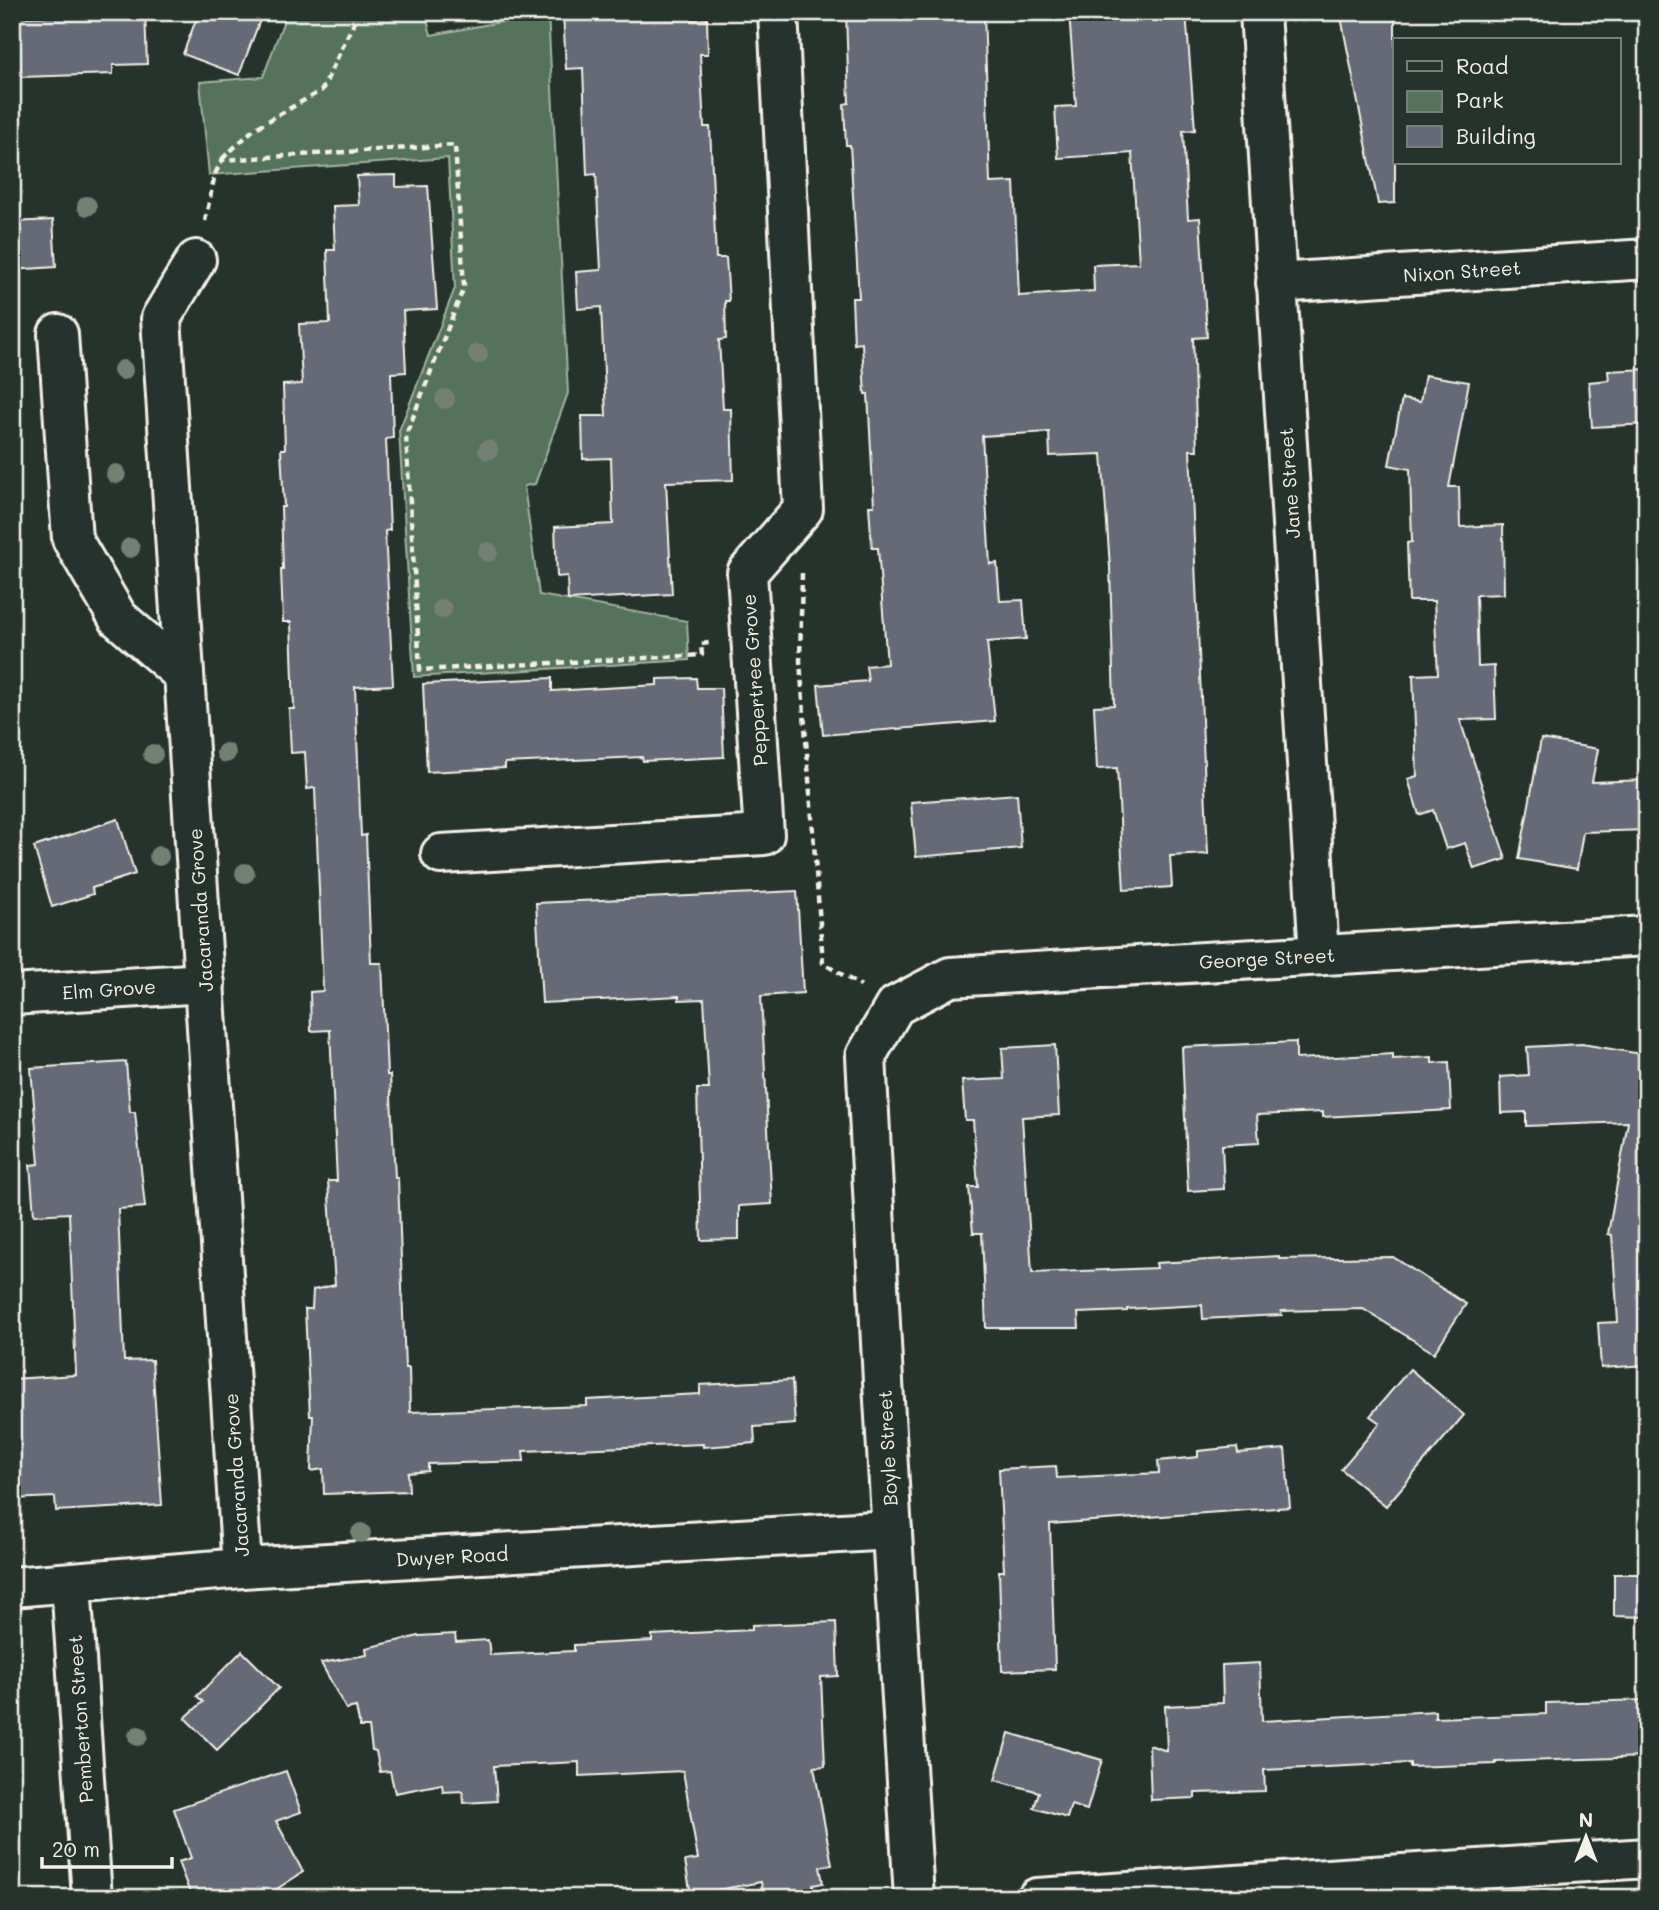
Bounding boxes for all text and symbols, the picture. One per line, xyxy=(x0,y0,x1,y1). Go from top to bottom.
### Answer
legend xyxy=(1393,38,1620,164)
text: Road xyxy=(1456,52,1508,79)
text: Park xyxy=(1456,86,1504,113)
text: Building xyxy=(1456,122,1536,149)
street label: Nixon Street xyxy=(1402,254,1522,288)
street label: Jane Street xyxy=(1273,427,1305,539)
street label: Peppertree Grove xyxy=(736,593,772,767)
street label: Jacaranda Grove xyxy=(182,827,218,993)
street label: George Street xyxy=(1198,942,1336,974)
street label: Elm Grove xyxy=(61,973,157,1005)
street label: Boyle Street xyxy=(871,1389,903,1507)
street label: Jacaranda Grove xyxy=(218,1392,254,1558)
street label: Dwyer Road xyxy=(395,1541,509,1571)
street label: Pemberton Street xyxy=(62,1634,98,1804)
north arrow xyxy=(1550,1801,1620,1871)
text: N xyxy=(1579,1807,1593,1832)
scale bar xyxy=(42,1826,172,1870)
text: 20 m xyxy=(52,1835,100,1862)

